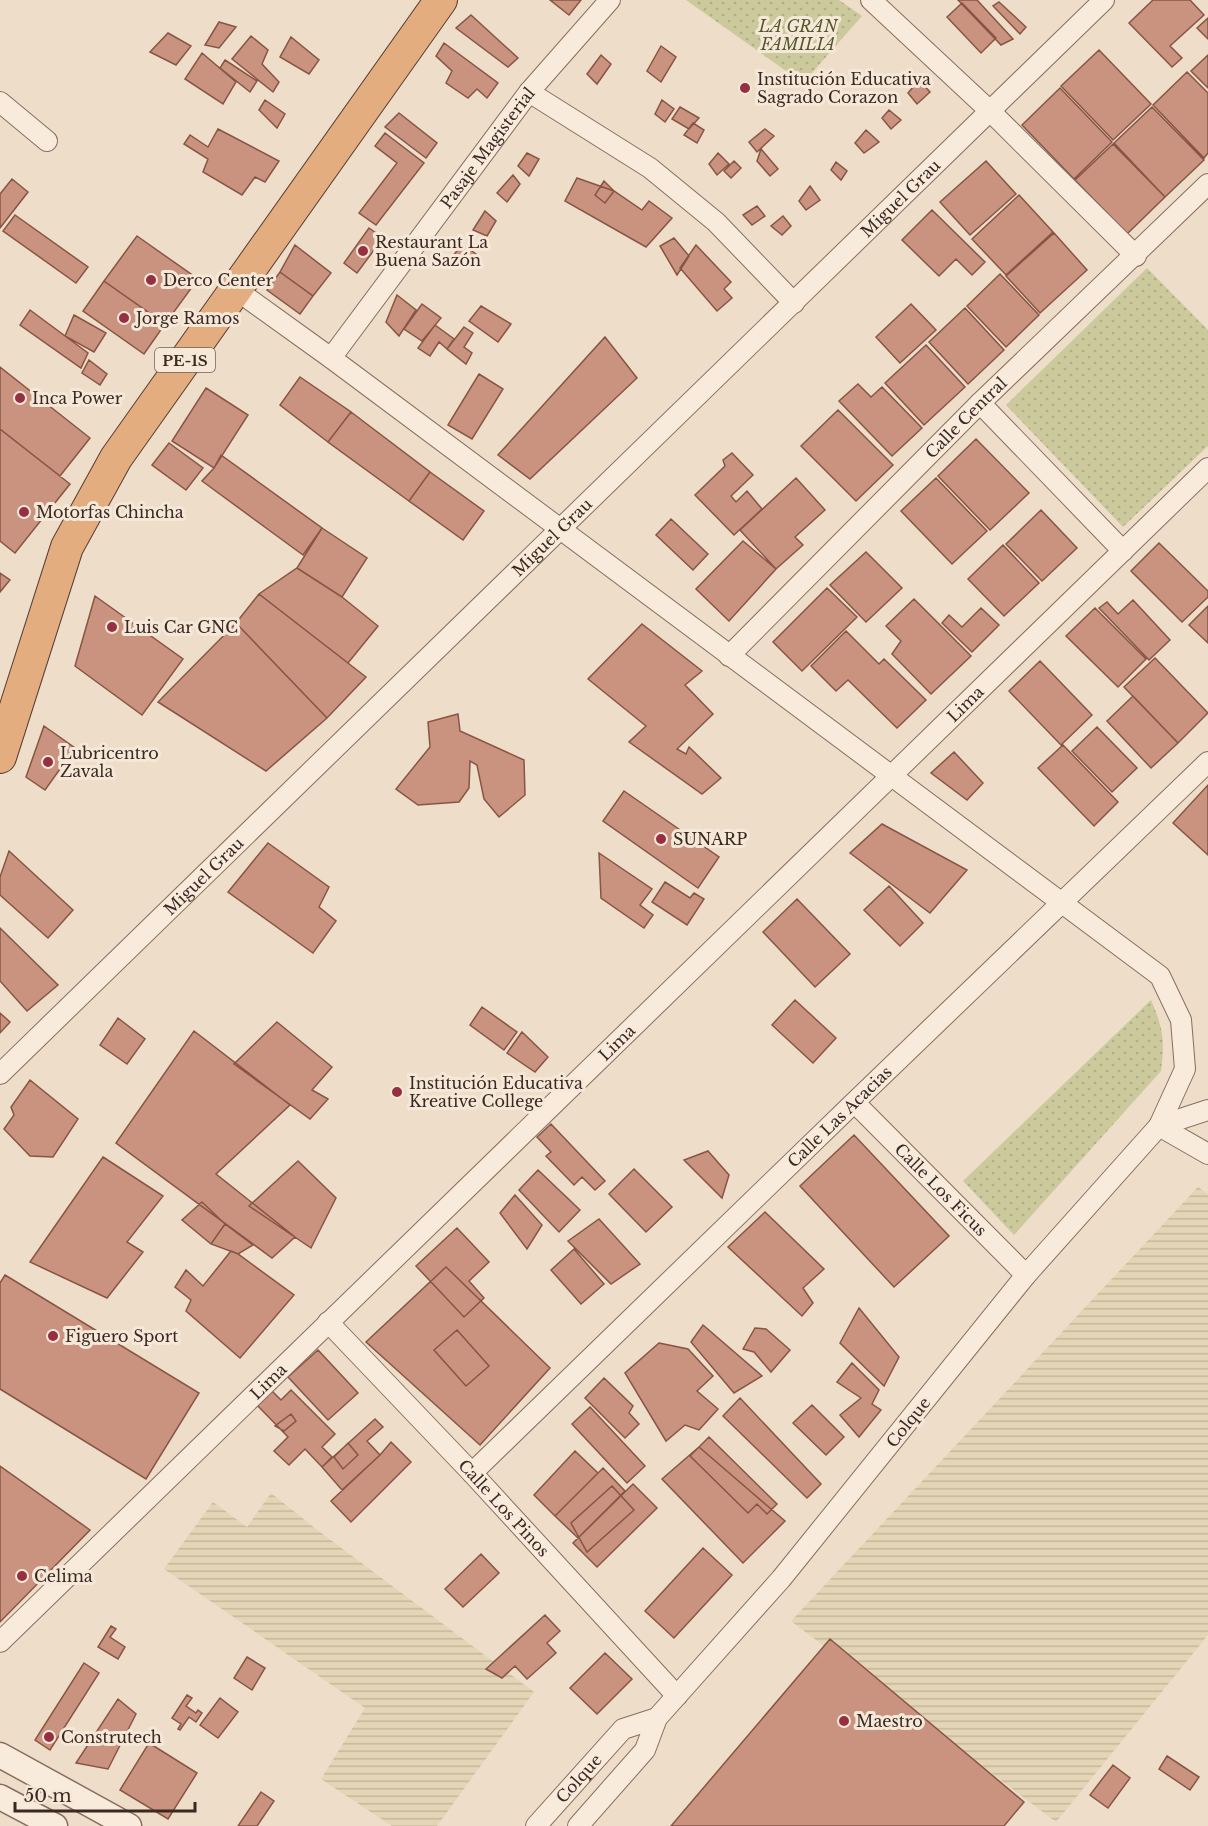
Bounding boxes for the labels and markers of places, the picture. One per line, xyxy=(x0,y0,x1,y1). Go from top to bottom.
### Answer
place label: Institución Educativa Sagrado Corazon xyxy=(757,69,931,107)
marker: Institución Educativa Sagrado Corazon xyxy=(738,81,752,95)
place label: Restaurant La Buena Sazón xyxy=(375,232,488,270)
marker: Restaurant La Buena Sazón xyxy=(356,244,370,258)
place label: Derco Center xyxy=(163,270,274,290)
marker: Derco Center xyxy=(144,273,158,287)
place label: Jorge Ramos xyxy=(134,308,240,328)
marker: Jorge Ramos xyxy=(117,311,131,325)
place label: Inca Power xyxy=(32,388,123,408)
marker: Inca Power xyxy=(13,391,27,405)
place label: Motorfas Chincha xyxy=(36,502,184,522)
marker: Motorfas Chincha xyxy=(17,505,31,519)
place label: Luis Car GNC xyxy=(124,617,238,637)
marker: Luis Car GNC xyxy=(105,620,119,634)
place label: Lubricentro Zavala xyxy=(60,743,159,781)
marker: Lubricentro Zavala xyxy=(41,755,55,769)
place label: SUNARP xyxy=(673,829,747,849)
marker: SUNARP xyxy=(654,832,668,846)
place label: Institución Educativa Kreative College xyxy=(409,1073,583,1111)
marker: Institución Educativa Kreative College xyxy=(390,1085,404,1099)
place label: Figuero Sport xyxy=(65,1326,178,1346)
marker: Figuero Sport xyxy=(46,1329,60,1343)
place label: Celima xyxy=(34,1566,93,1586)
marker: Celima xyxy=(15,1569,29,1583)
place label: Maestro xyxy=(856,1711,923,1731)
marker: Maestro xyxy=(837,1714,851,1728)
place label: Construtech xyxy=(61,1727,162,1747)
marker: Construtech xyxy=(42,1730,56,1744)

